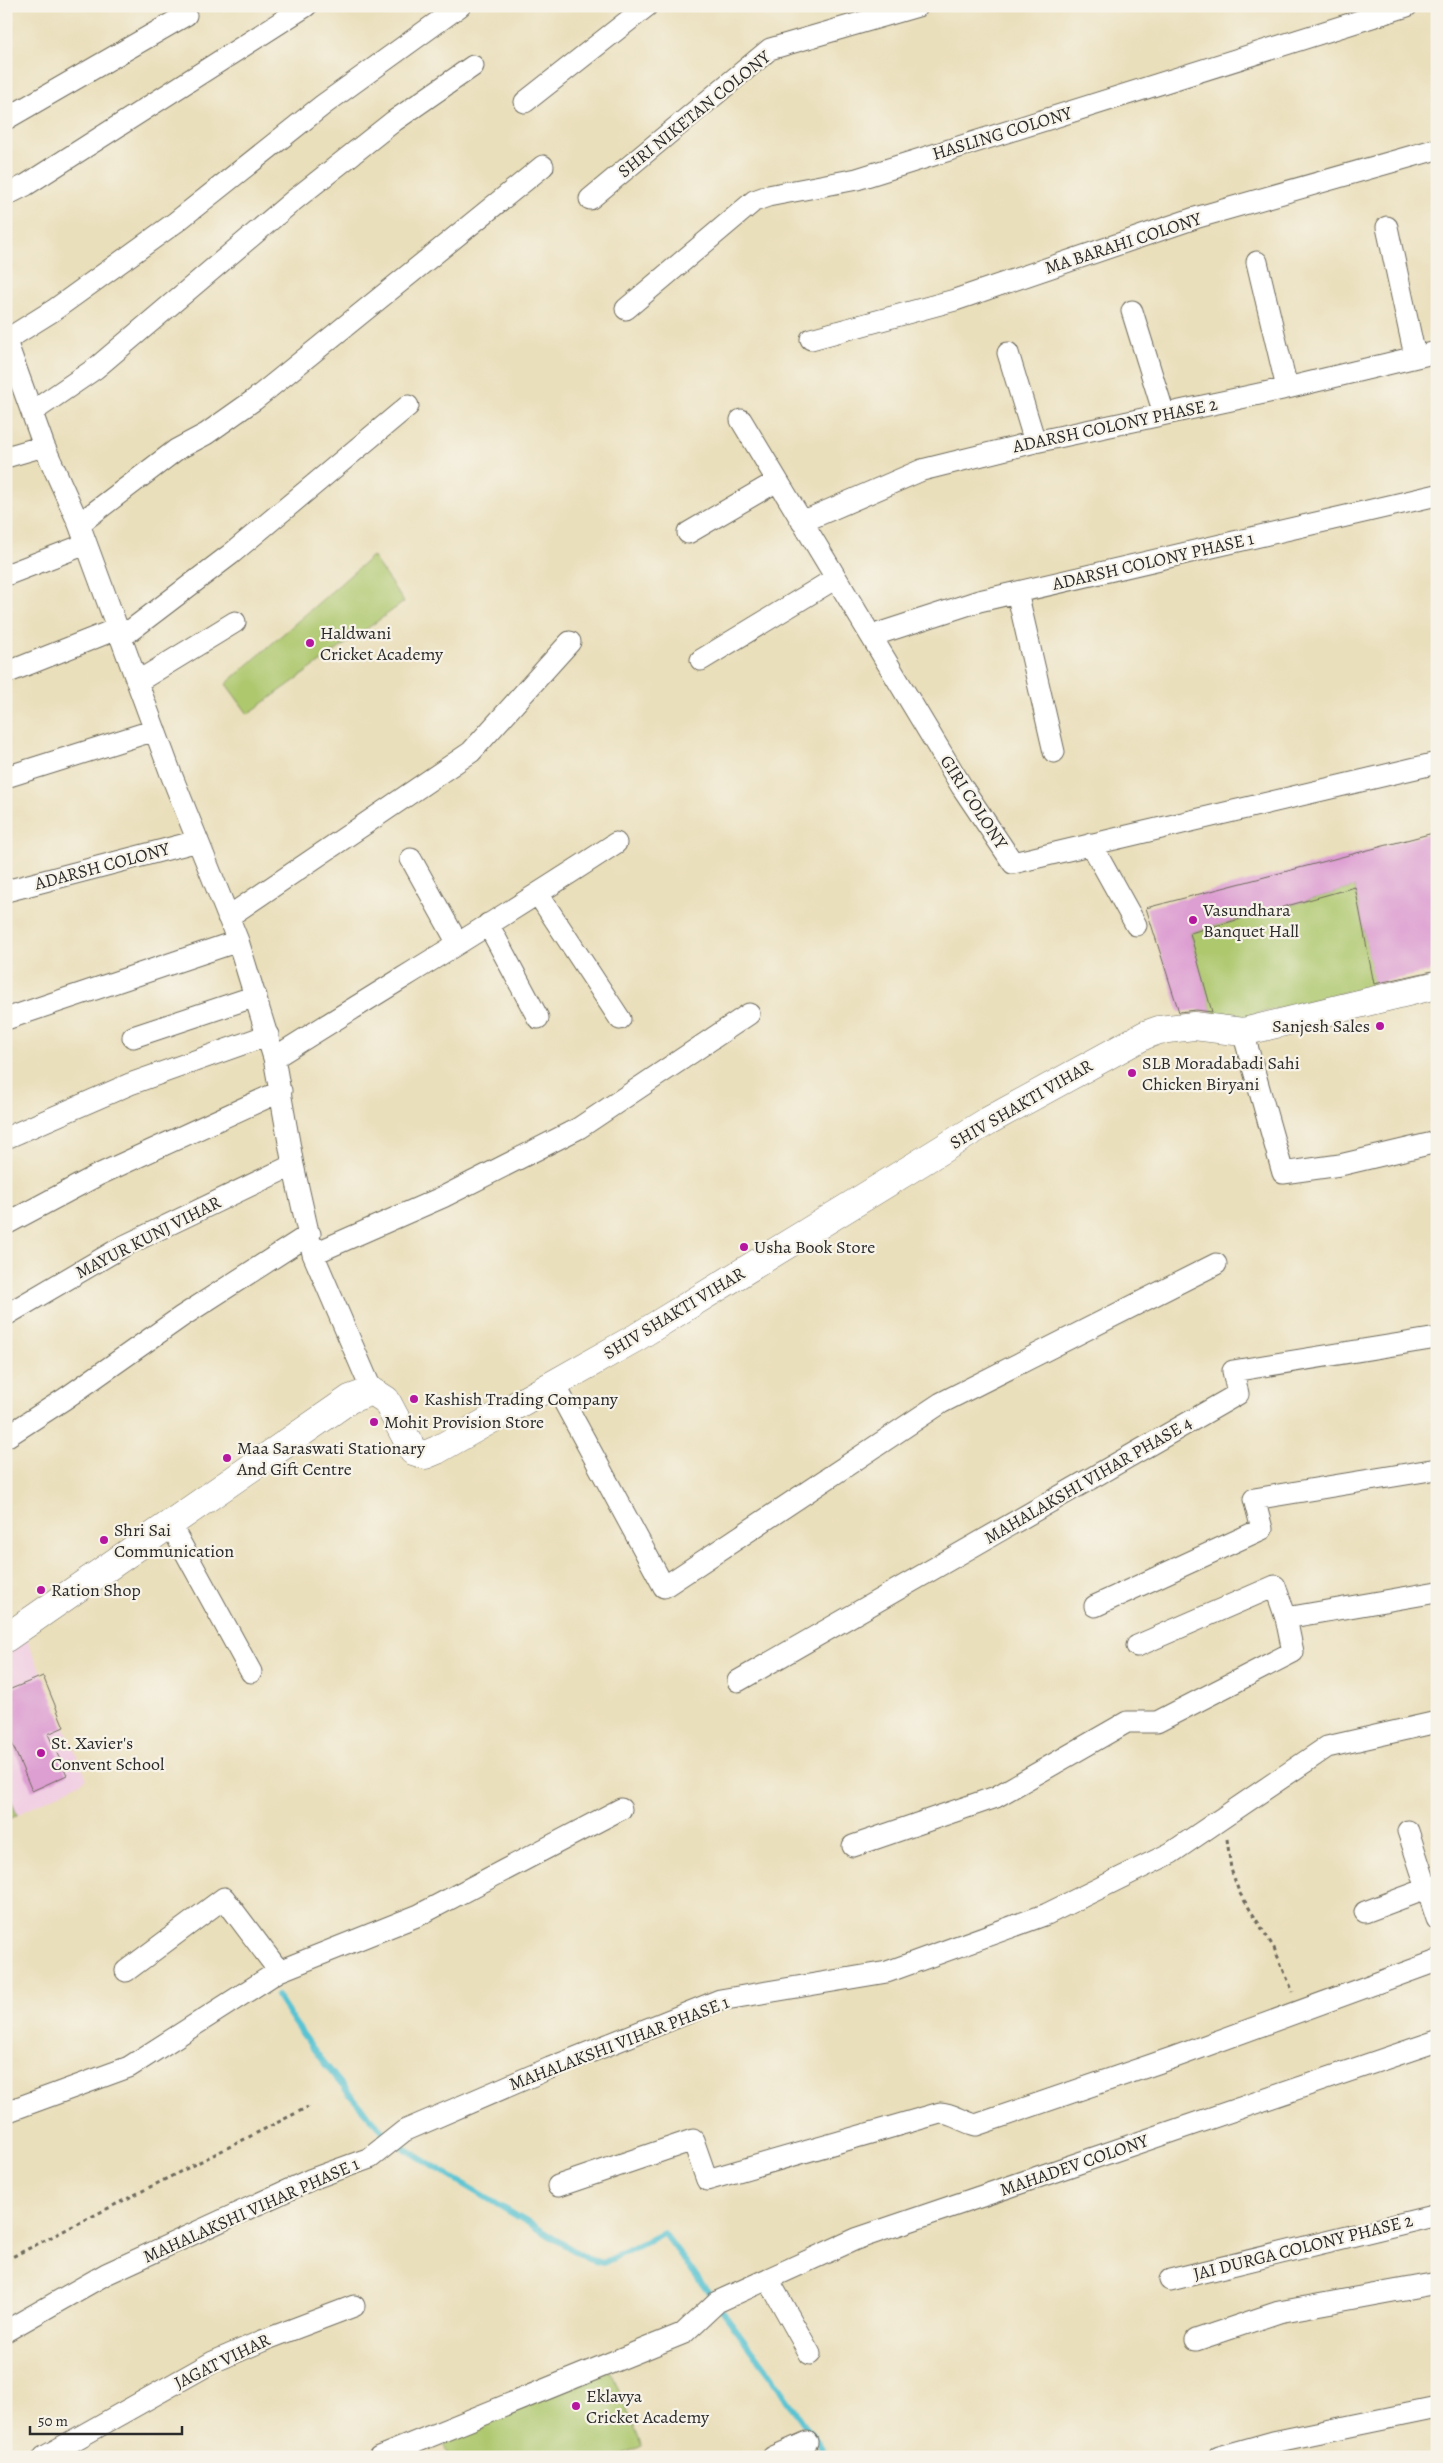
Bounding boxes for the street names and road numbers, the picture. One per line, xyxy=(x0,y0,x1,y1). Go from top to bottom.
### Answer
street label: SHRI NIKETAN COLONY xyxy=(613,44,776,183)
street label: HASLING COLONY xyxy=(929,100,1076,166)
street label: MA BARAHI COLONY xyxy=(1042,206,1206,280)
street label: ADARSH COLONY PHASE 2 xyxy=(1010,391,1220,459)
street label: ADARSH COLONY PHASE 1 xyxy=(1049,526,1256,596)
street label: GIRI COLONY xyxy=(935,750,1014,855)
street label: ADARSH COLONY xyxy=(31,836,173,896)
street label: SHIV SHAKTI VIHAR xyxy=(945,1053,1097,1155)
street label: MAYUR KUNJ VIHAR xyxy=(71,1190,225,1284)
street label: SHIV SHAKTI VIHAR xyxy=(599,1261,749,1365)
street label: MAHALAKSHI VIHAR PHASE 4 xyxy=(980,1411,1196,1549)
street label: MAHALAKSHI VIHAR PHASE 1 xyxy=(506,1990,732,2096)
street label: MAHADEV COLONY xyxy=(997,2128,1153,2202)
street label: MAHALAKSHI VIHAR PHASE 1 xyxy=(139,2151,363,2269)
street label: JAI DURGA COLONY PHASE 2 xyxy=(1191,2208,1416,2286)
street label: JAGAT VIHAR xyxy=(170,2327,274,2395)

